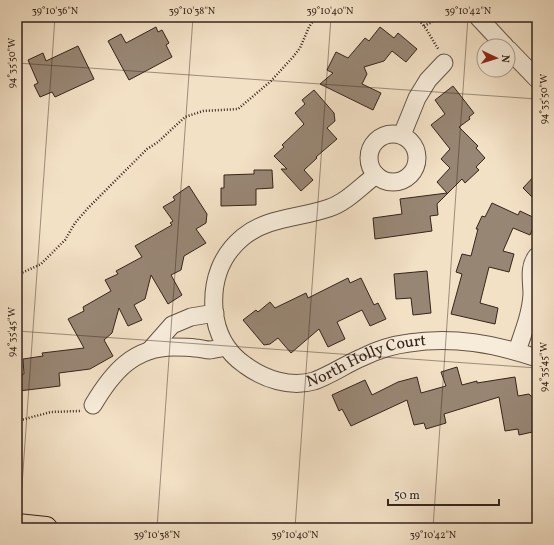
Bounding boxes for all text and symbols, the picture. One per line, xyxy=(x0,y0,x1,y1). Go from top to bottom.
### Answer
text: 39°10'36"N xyxy=(32,4,79,18)
text: 39°10'38"N xyxy=(169,4,216,18)
text: 39°10'40"N xyxy=(307,4,354,18)
text: 39°10'42"N xyxy=(445,4,492,18)
text: 94°35'50"W xyxy=(5,38,19,88)
north arrow xyxy=(476,38,516,78)
text: N xyxy=(497,54,512,63)
text: 94°35'50"W xyxy=(537,74,551,124)
text: 94°35'45"W xyxy=(5,307,19,357)
street label: North Holly Court xyxy=(304,330,427,394)
text: 94°35'45"W xyxy=(537,342,551,392)
scale bar xyxy=(388,481,499,507)
text: 50 m xyxy=(394,488,420,504)
text: 39°10'38"N xyxy=(134,528,181,542)
text: 39°10'40"N xyxy=(272,528,319,542)
text: 39°10'42"N xyxy=(410,528,457,542)

